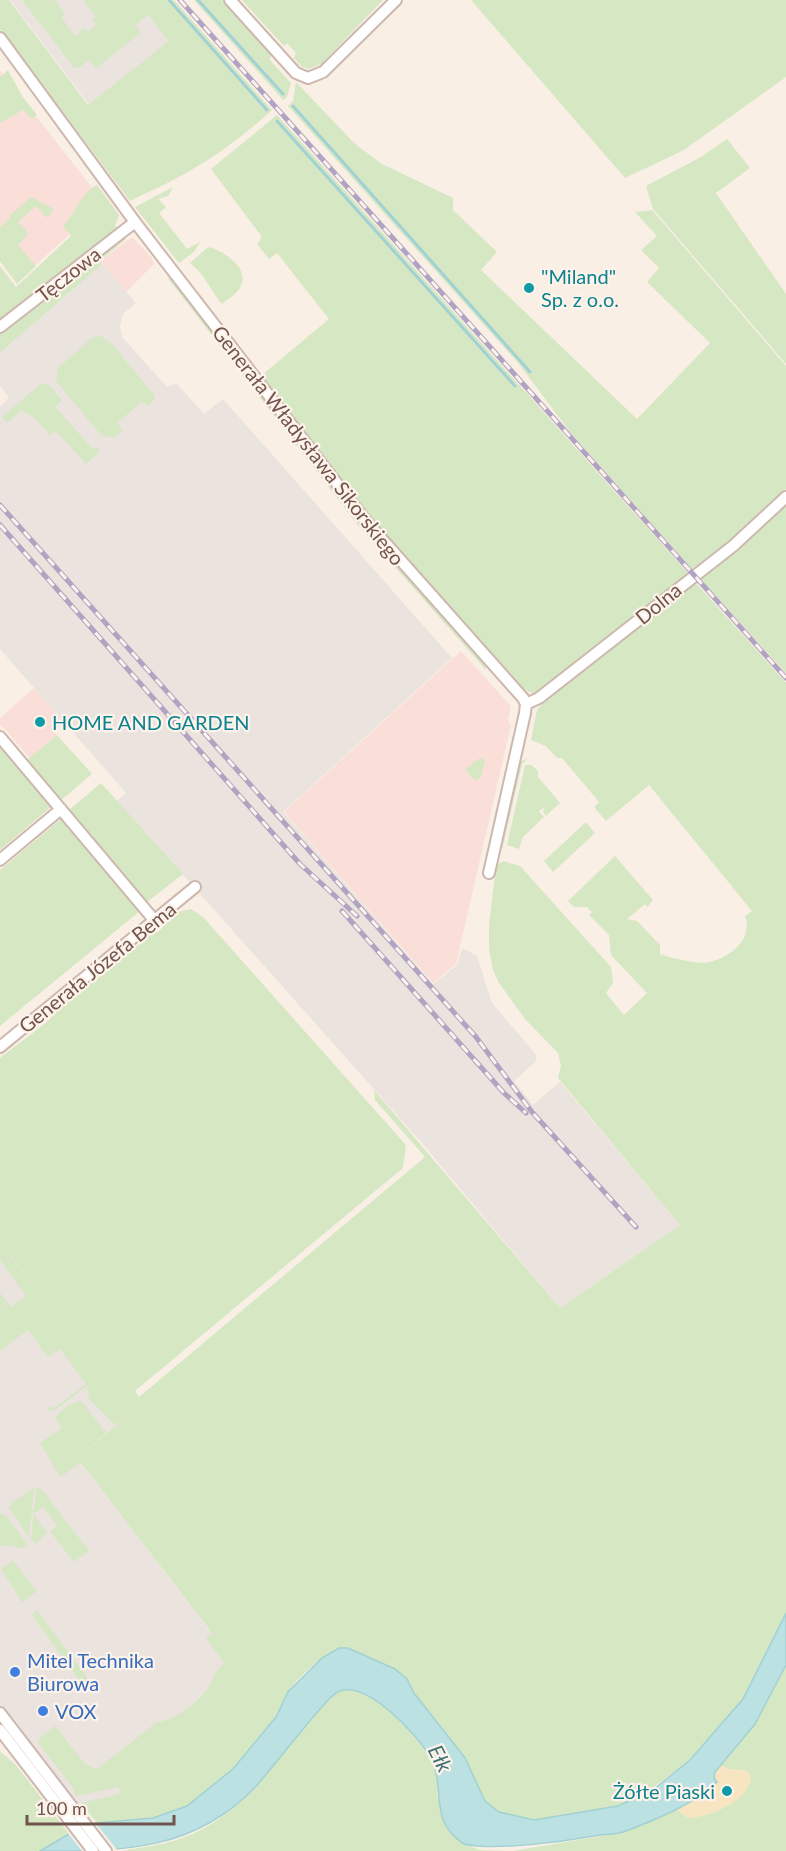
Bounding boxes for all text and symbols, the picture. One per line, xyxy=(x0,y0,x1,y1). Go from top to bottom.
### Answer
street label: Tęczowa xyxy=(31,241,105,307)
place label: "Miland" Sp. z o.o. xyxy=(541,264,619,311)
marker: "Miland" Sp. z o.o. xyxy=(522,281,536,295)
street label: Generała Władysława Sikorskiego xyxy=(208,320,410,570)
street label: Dolna xyxy=(630,577,686,629)
place label: HOME AND GARDEN xyxy=(52,710,250,734)
marker: HOME AND GARDEN xyxy=(33,715,47,729)
street label: Generała Józefa Bema xyxy=(14,896,180,1038)
place label: Mitel Technika Biurowa xyxy=(27,1648,154,1695)
marker: Mitel Technika Biurowa xyxy=(8,1665,22,1679)
place label: VOX xyxy=(55,1699,97,1723)
marker: VOX xyxy=(36,1704,50,1718)
water label: Ełk xyxy=(424,1740,459,1777)
place label: Żółte Piaski xyxy=(613,1779,715,1803)
marker: Żółte Piaski xyxy=(720,1784,734,1798)
scale bar xyxy=(27,1788,174,1826)
text: 100 m xyxy=(36,1797,87,1819)

